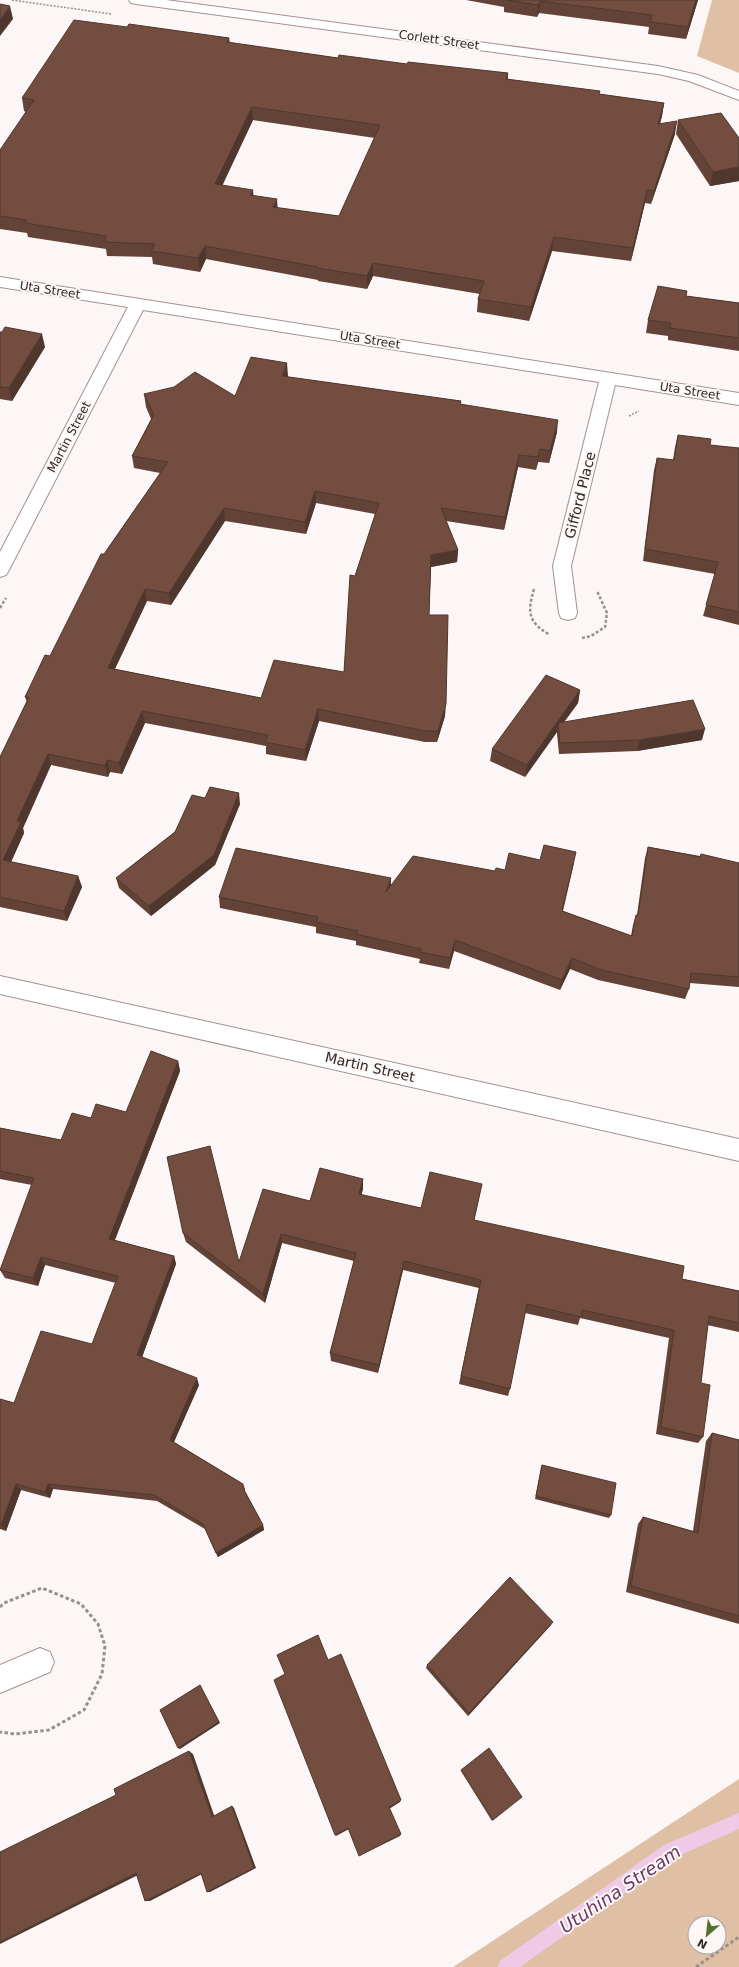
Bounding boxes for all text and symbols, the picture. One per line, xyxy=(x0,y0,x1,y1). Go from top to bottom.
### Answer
street label: Corlett Street xyxy=(398,27,480,53)
street label: Uta Street xyxy=(19,278,82,302)
street label: Uta Street xyxy=(339,328,402,352)
street label: Uta Street xyxy=(659,379,722,403)
street label: Martin Street xyxy=(44,399,94,475)
street label: Gifford Place xyxy=(561,450,599,540)
street label: Martin Street xyxy=(324,1049,417,1085)
water label: Utuhina Stream xyxy=(555,1841,685,1937)
north arrow xyxy=(687,1915,727,1955)
text: N xyxy=(695,1935,710,1951)

